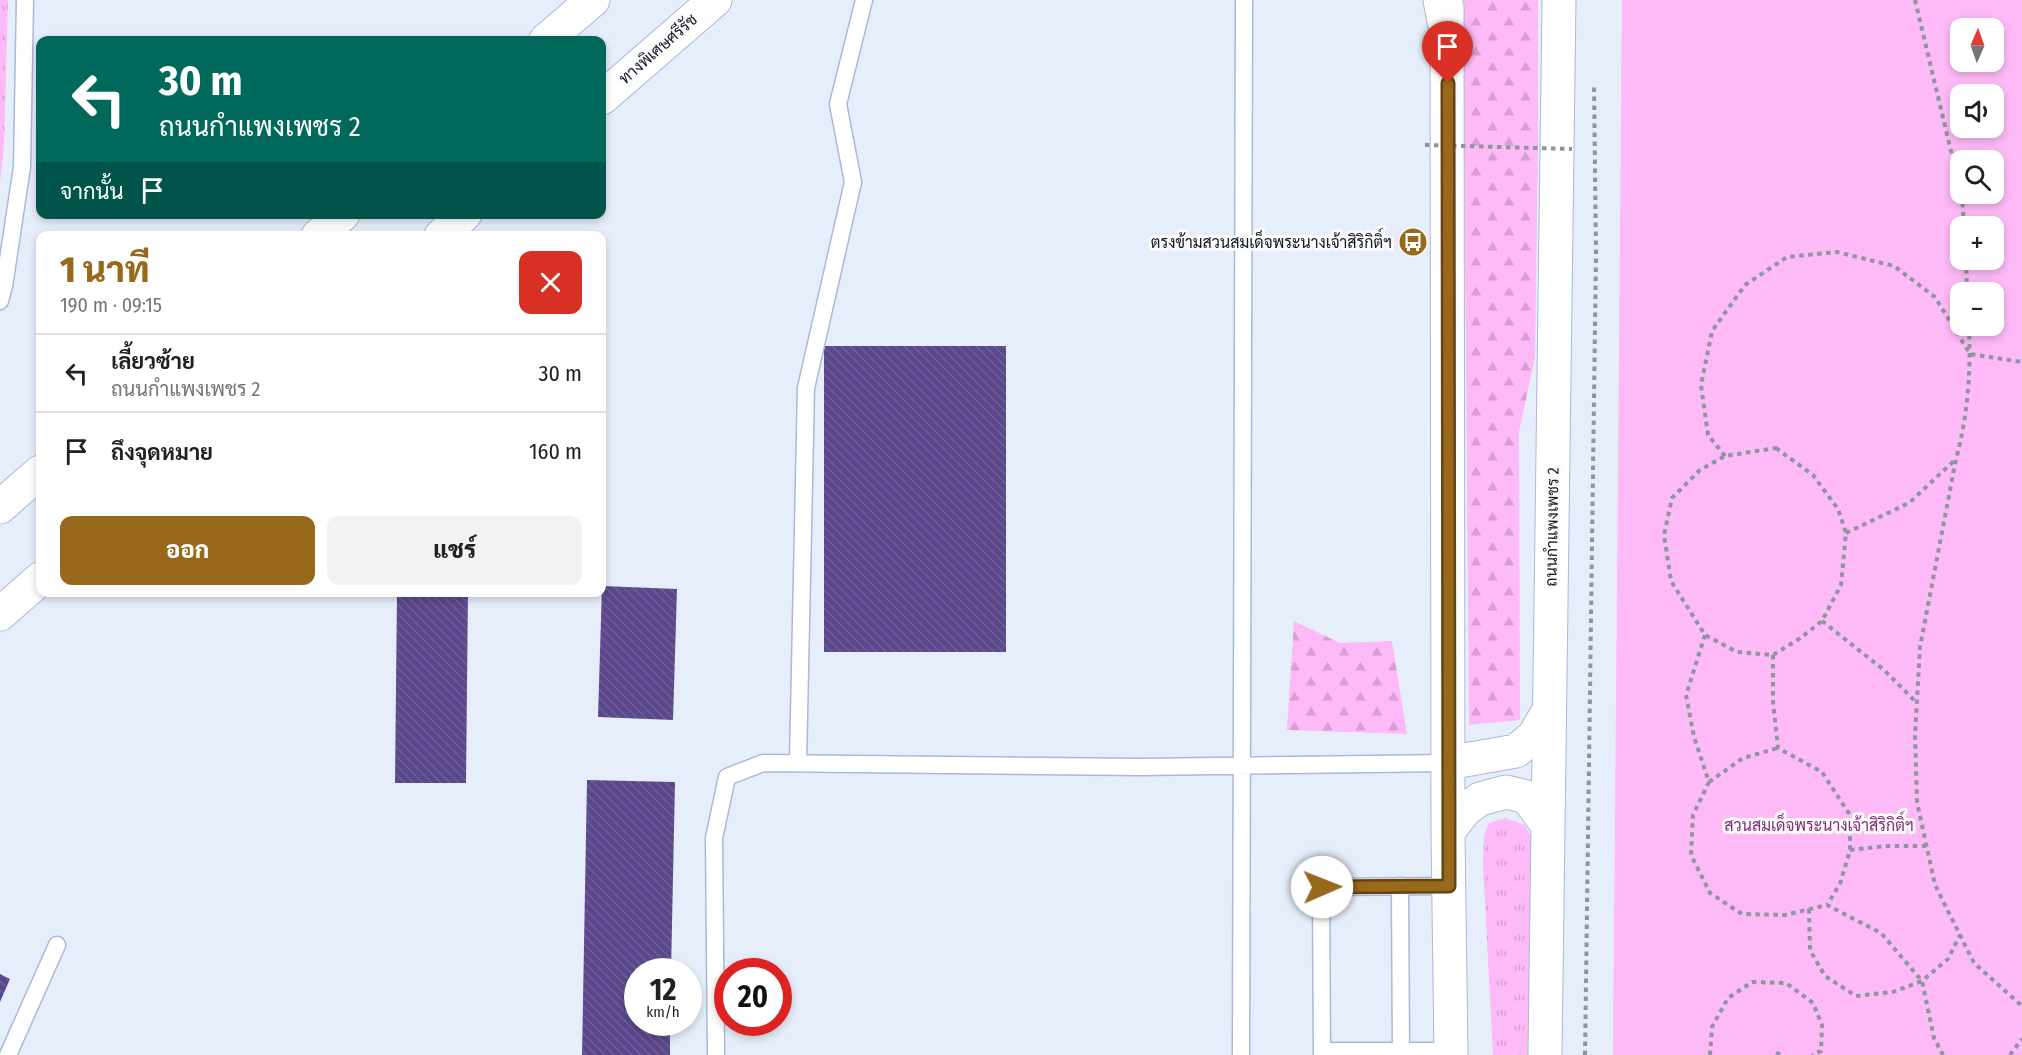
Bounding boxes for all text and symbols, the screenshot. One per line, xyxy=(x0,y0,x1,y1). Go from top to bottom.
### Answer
street label: ทางพิเศษศรีรัช xyxy=(614,8,701,88)
north arrow xyxy=(1950,18,2004,72)
map controls xyxy=(1950,18,2004,336)
pin xyxy=(1422,21,1473,83)
icon: arrive xyxy=(1431,30,1464,63)
text: 30 m xyxy=(159,56,243,106)
icon: left xyxy=(60,60,138,138)
button: sound xyxy=(1950,84,2004,138)
text: ถนนกำแพงเพชร 2 xyxy=(159,111,361,143)
button: search xyxy=(1950,150,2004,204)
icon: arrive xyxy=(136,174,169,207)
text: จากนั้น xyxy=(60,178,124,205)
button: + xyxy=(1950,216,2004,270)
bus stop icon: ตรงข้ามสวนสมเด็จพระนางเจ้าสิริกิติ์ฯ xyxy=(1397,226,1429,258)
place label: ตรงข้ามสวนสมเด็จพระนางเจ้าสิริกิติ์ฯ xyxy=(1151,227,1392,252)
text: 1 นาที xyxy=(60,248,150,292)
button: close xyxy=(519,251,582,314)
button: − xyxy=(1950,282,2004,336)
text: 190 m · 09:15 xyxy=(60,293,162,317)
text: เลี้ยวซ้าย xyxy=(111,348,195,375)
icon: left xyxy=(60,357,93,390)
text: 30 m xyxy=(539,360,582,387)
text: ถนนกำแพงเพชร 2 xyxy=(111,377,260,401)
icon: arrive xyxy=(60,435,93,468)
text: 160 m xyxy=(529,438,582,465)
text: ถึงจุดหมาย xyxy=(111,439,213,466)
street label: ถนนกำแพงเพชร 2 xyxy=(1541,467,1563,587)
button: ออก xyxy=(60,516,315,585)
button: แชร์ xyxy=(327,516,582,585)
park label: สวนสมเด็จพระนางเจ้าสิริกิติ์ฯ xyxy=(1724,810,1914,835)
position arrow xyxy=(1290,855,1354,919)
speed limit sign: 20 xyxy=(714,958,792,1036)
text: 12 xyxy=(650,972,676,1008)
text: km/h xyxy=(646,1003,680,1021)

